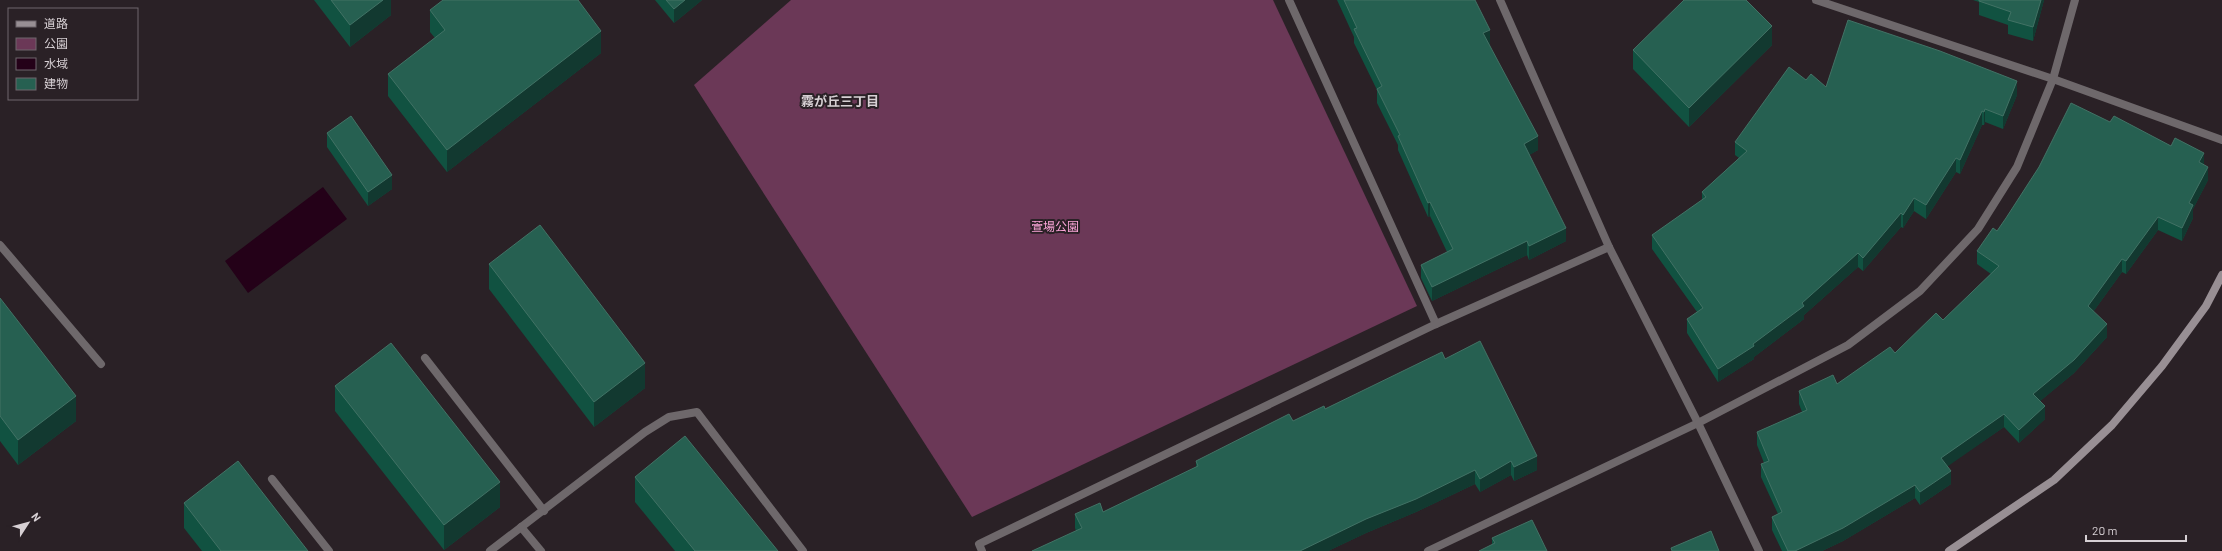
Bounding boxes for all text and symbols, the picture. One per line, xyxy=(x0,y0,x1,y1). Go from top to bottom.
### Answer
legend xyxy=(8,8,138,100)
text: 道路 xyxy=(44,16,68,30)
text: 公園 xyxy=(44,36,68,50)
text: 水域 xyxy=(44,56,68,70)
text: 建物 xyxy=(44,76,68,90)
district label: 霧が丘三丁目 xyxy=(801,93,879,109)
park label: 萱場公園 xyxy=(1031,219,1079,233)
north arrow xyxy=(8,503,48,543)
text: N xyxy=(29,510,44,524)
scale bar xyxy=(2086,517,2186,543)
text: 20 m xyxy=(2092,523,2118,537)

